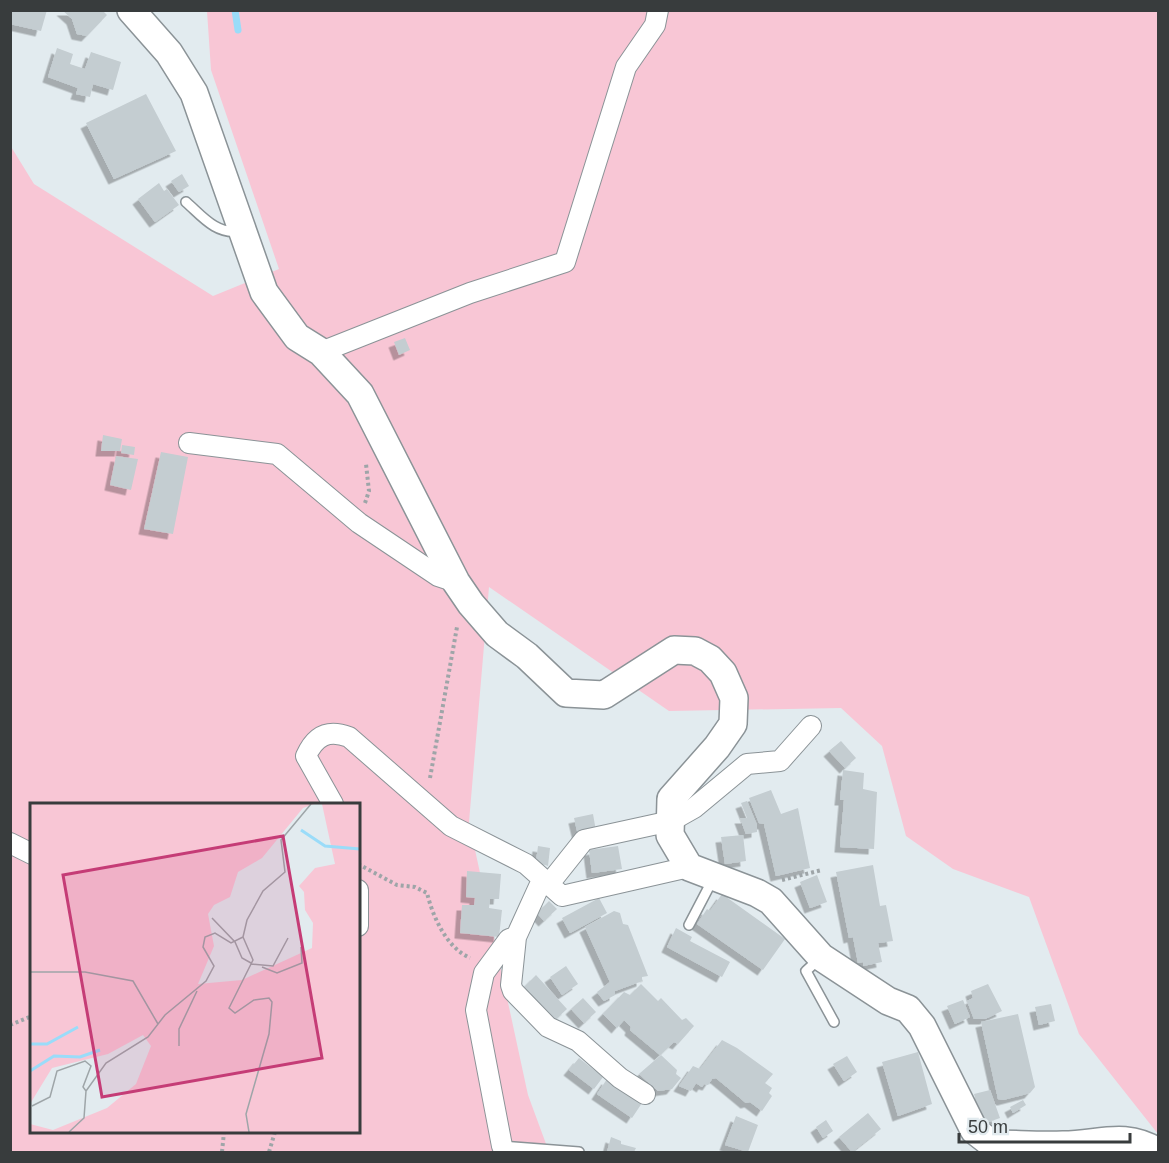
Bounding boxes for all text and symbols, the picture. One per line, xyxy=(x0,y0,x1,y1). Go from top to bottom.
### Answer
inset map xyxy=(30,803,360,1133)
scale bar xyxy=(959,1106,1130,1144)
text: 50 m xyxy=(968,1117,1008,1137)

